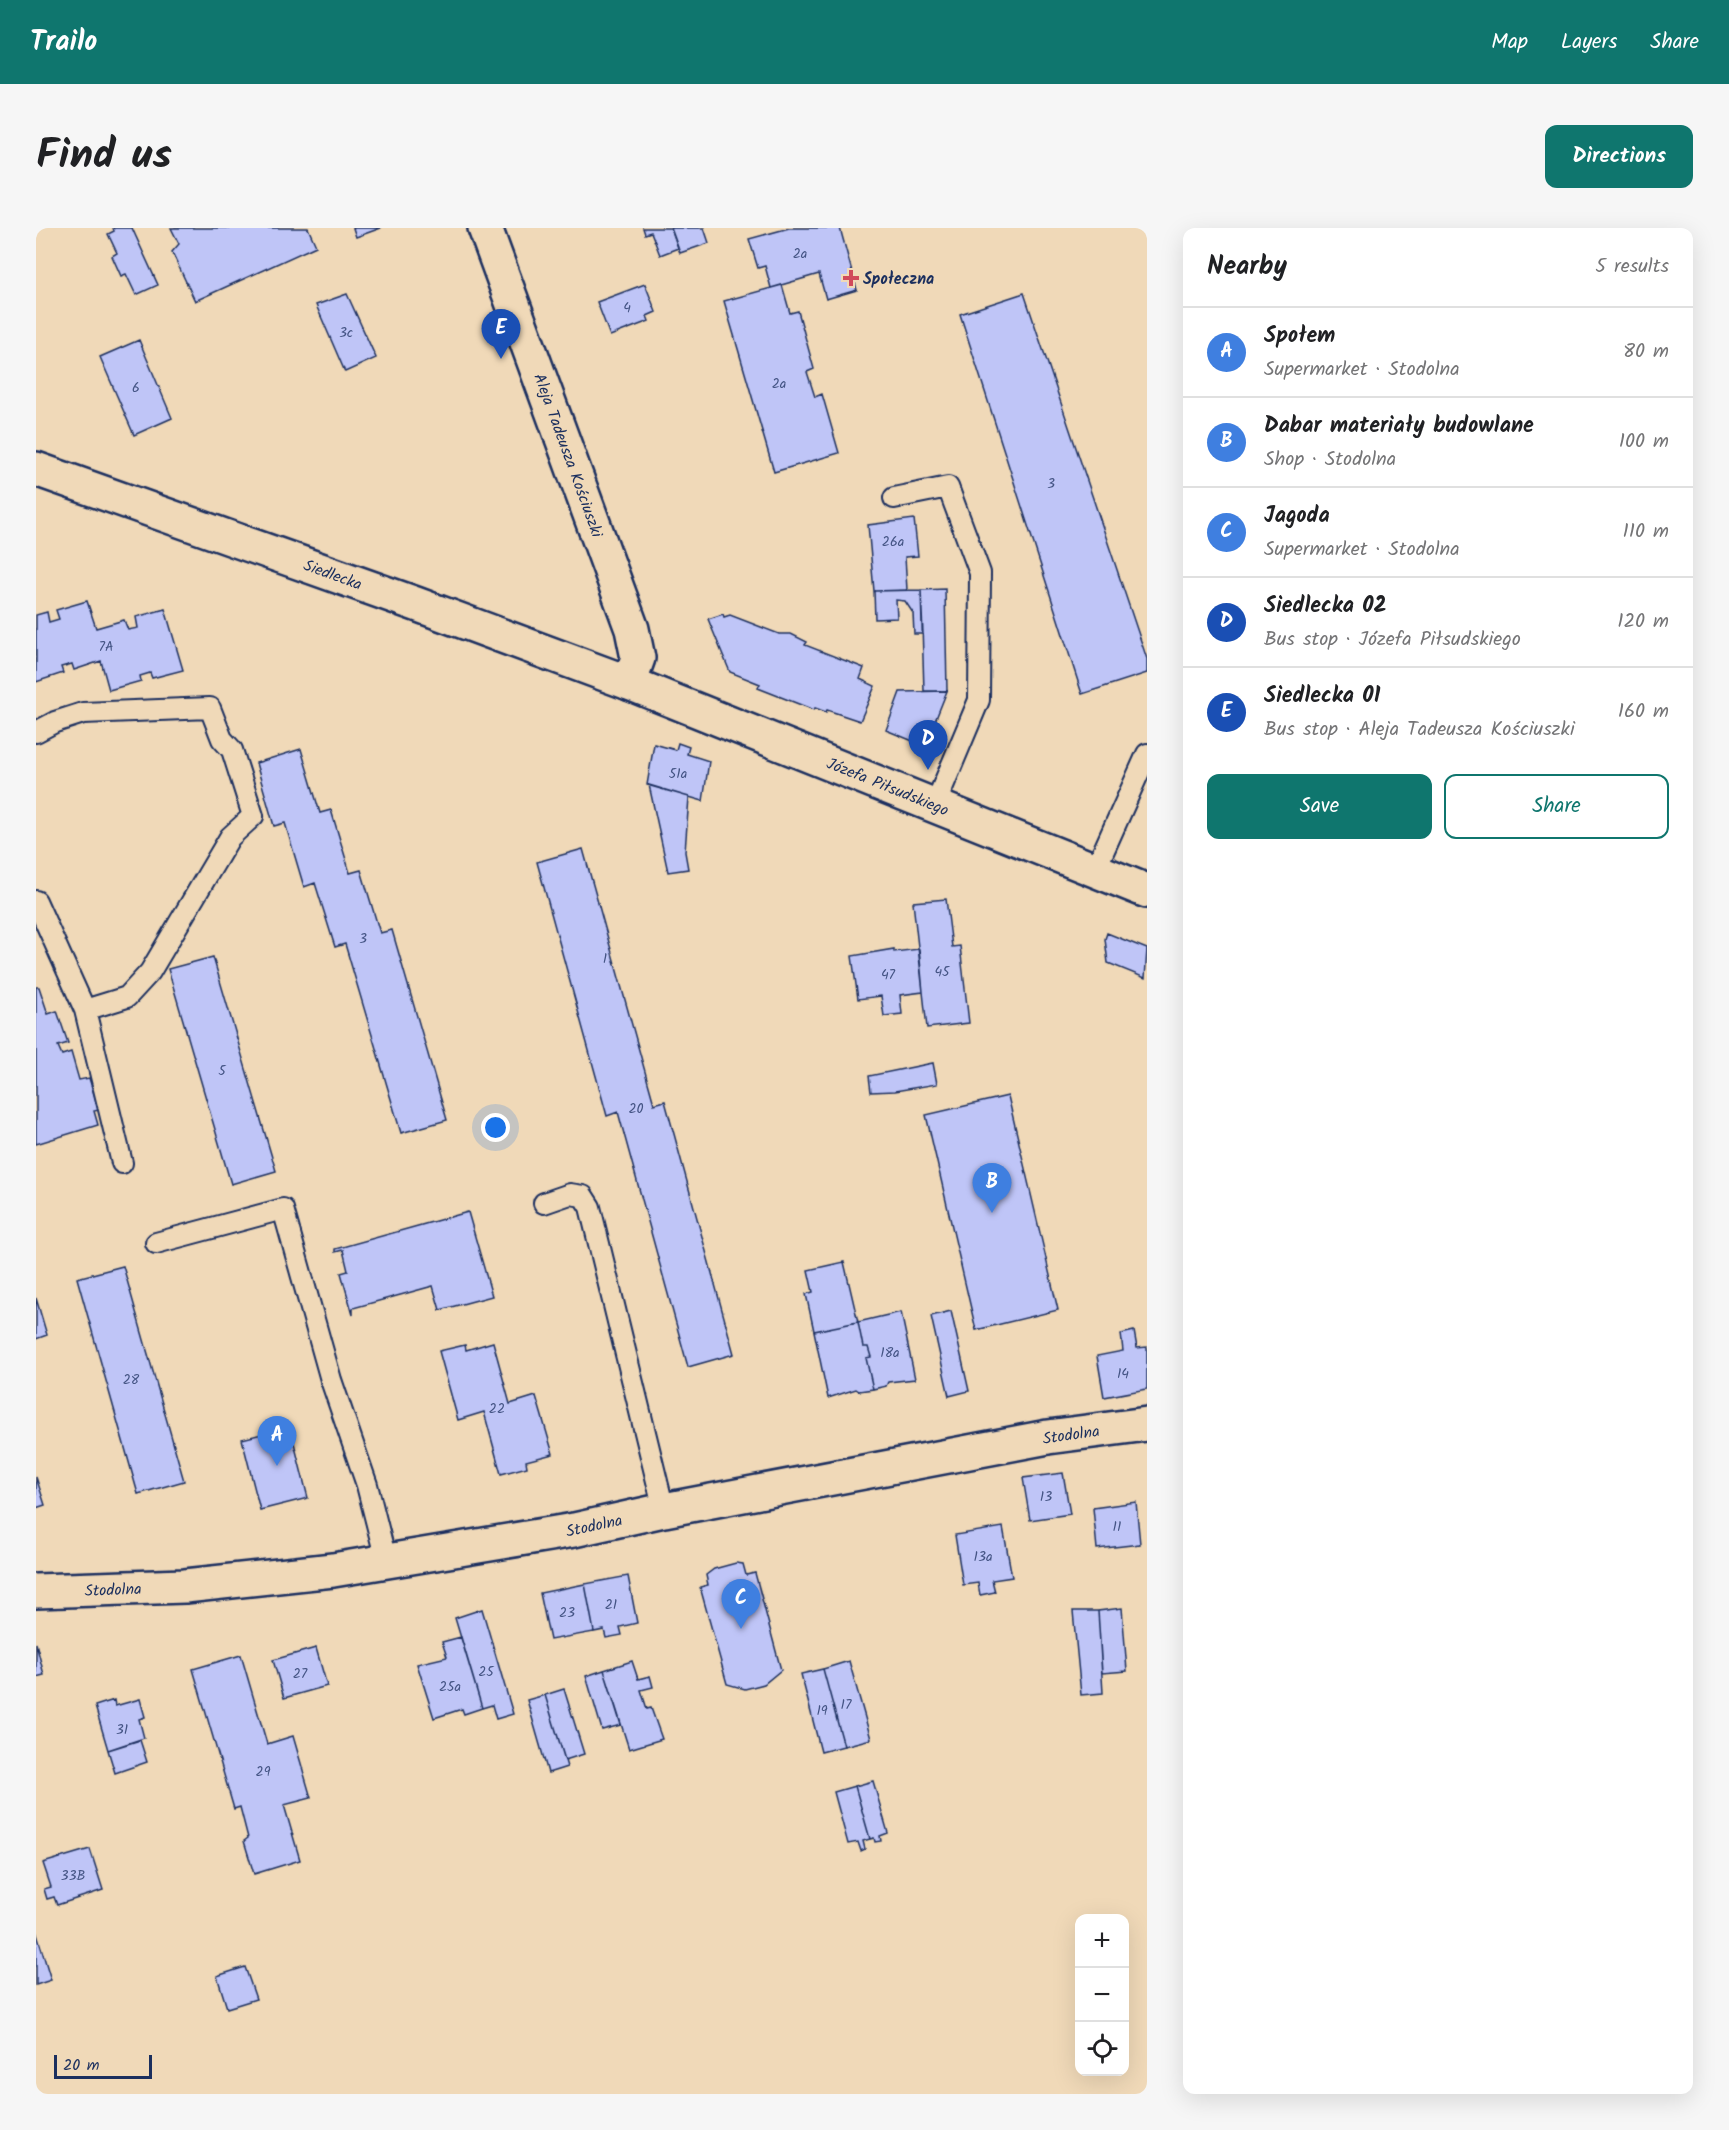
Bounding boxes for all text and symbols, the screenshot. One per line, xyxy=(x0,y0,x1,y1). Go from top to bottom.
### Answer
text: Trailo xyxy=(30,20,97,65)
text: Map xyxy=(1491,26,1528,59)
text: Layers xyxy=(1561,26,1617,59)
text: Share xyxy=(1650,26,1699,59)
text: Find us xyxy=(36,123,172,190)
button: Directions xyxy=(1545,125,1693,188)
house number: 2a xyxy=(793,243,807,265)
text: Nearby xyxy=(1207,246,1287,288)
text: 5 results xyxy=(1595,251,1669,283)
place label: Społeczna xyxy=(863,267,934,292)
marker: Społeczna xyxy=(844,271,858,285)
house number: 4 xyxy=(623,297,631,319)
pin: E xyxy=(482,310,520,359)
text: Społem xyxy=(1264,319,1335,354)
house number: 3c xyxy=(339,322,353,344)
text: A xyxy=(1220,336,1233,368)
text: 80 m xyxy=(1623,336,1669,368)
text: Supermarket · Stodolna xyxy=(1264,354,1460,386)
street label: Aleja Tadeusza Kościuszki xyxy=(526,370,609,542)
house number: 2a xyxy=(772,373,786,395)
house number: 6 xyxy=(132,377,140,399)
text: Dabar materiały budowlane xyxy=(1264,409,1534,444)
text: B xyxy=(1220,426,1233,458)
text: 100 m xyxy=(1619,426,1669,458)
text: Shop · Stodolna xyxy=(1264,444,1396,476)
house number: 3 xyxy=(1047,473,1055,495)
text: Jagoda xyxy=(1264,499,1330,534)
text: C xyxy=(1220,516,1233,548)
text: 110 m xyxy=(1623,516,1669,548)
house number: 26a xyxy=(882,531,904,553)
text: Supermarket · Stodolna xyxy=(1264,534,1460,566)
street label: Siedlecka xyxy=(300,553,365,598)
text: Siedlecka 02 xyxy=(1264,589,1386,624)
text: D xyxy=(1220,606,1233,638)
text: 120 m xyxy=(1617,606,1669,638)
text: Bus stop · Józefa Piłsudskiego xyxy=(1264,624,1521,656)
house number: 7A xyxy=(99,636,113,658)
text: Siedlecka 01 xyxy=(1264,679,1380,714)
text: E xyxy=(1221,696,1232,728)
text: 160 m xyxy=(1618,696,1669,728)
text: Bus stop · Aleja Tadeusza Kościuszki xyxy=(1264,714,1575,746)
pin: D xyxy=(908,720,948,770)
street label: Józefa Piłsudskiego xyxy=(823,751,952,823)
house number: 51a xyxy=(669,763,687,785)
button: Save xyxy=(1207,774,1432,839)
button: Share xyxy=(1444,774,1669,839)
house number: 3 xyxy=(359,928,367,950)
house number: 1 xyxy=(603,948,607,970)
house number: 45 xyxy=(934,961,951,983)
house number: 47 xyxy=(881,964,896,986)
house number: 5 xyxy=(218,1060,227,1082)
house number: 20 xyxy=(628,1098,644,1120)
your location xyxy=(481,1113,510,1142)
pin: B xyxy=(972,1164,1012,1213)
house number: 18a xyxy=(880,1342,900,1364)
house number: 14 xyxy=(1117,1363,1129,1385)
house number: 28 xyxy=(123,1369,140,1391)
house number: 22 xyxy=(489,1398,505,1420)
pin: A xyxy=(258,1416,296,1466)
street label: Stodolna xyxy=(1041,1419,1101,1452)
house number: 13 xyxy=(1040,1486,1052,1508)
street label: Stodolna xyxy=(564,1508,625,1545)
house number: 11 xyxy=(1113,1516,1121,1538)
house number: 13a xyxy=(974,1546,992,1568)
street label: Stodolna xyxy=(84,1577,142,1604)
pin: C xyxy=(722,1580,760,1629)
house number: 21 xyxy=(605,1594,617,1616)
house number: 23 xyxy=(559,1602,575,1624)
house number: 25 xyxy=(478,1661,495,1683)
house number: 27 xyxy=(293,1663,308,1685)
house number: 25a xyxy=(439,1676,461,1698)
house number: 17 xyxy=(841,1694,852,1716)
house number: 19 xyxy=(816,1700,828,1722)
house number: 31 xyxy=(116,1719,128,1741)
house number: 29 xyxy=(256,1761,271,1783)
house number: 33B xyxy=(61,1865,86,1887)
map controls xyxy=(1075,1914,1129,2076)
button: + xyxy=(1075,1914,1129,1968)
button: − xyxy=(1075,1968,1129,2022)
button: locate xyxy=(1075,2022,1129,2076)
scale bar xyxy=(54,2052,152,2080)
text: 20 m xyxy=(63,2053,99,2078)

